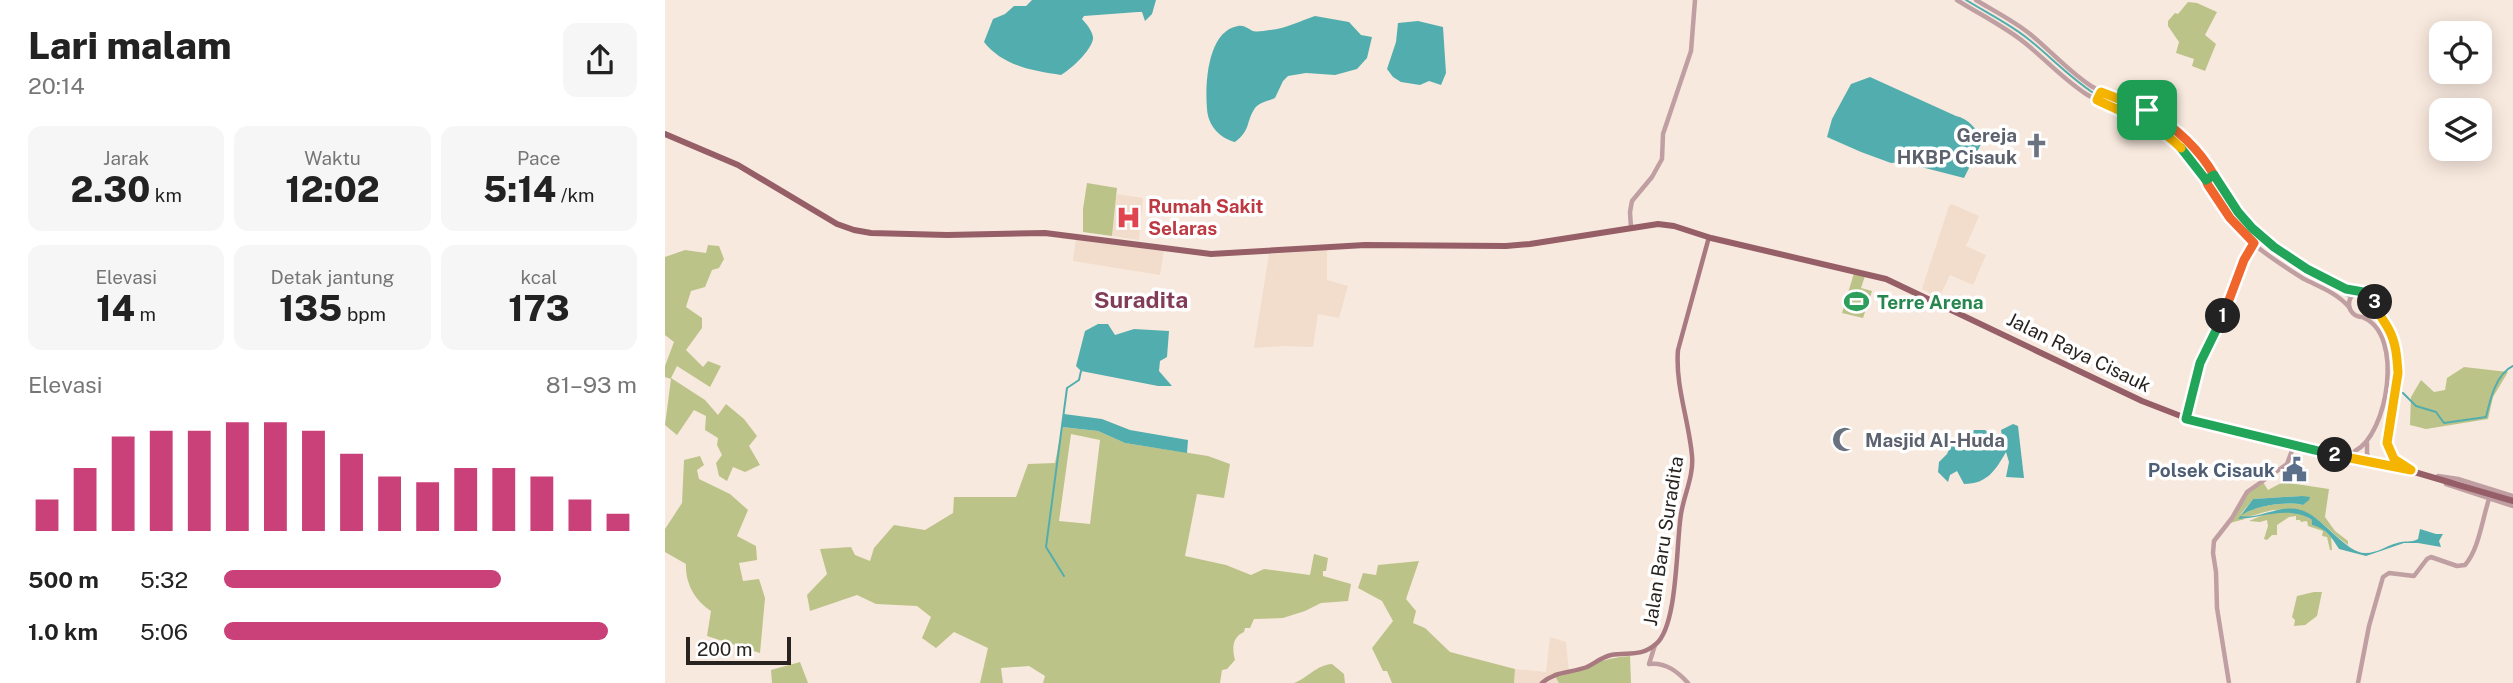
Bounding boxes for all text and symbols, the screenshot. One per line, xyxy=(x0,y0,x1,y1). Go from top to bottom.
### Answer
map controls xyxy=(2429,21,2492,161)
button: locate xyxy=(2429,21,2492,84)
text: Lari malam xyxy=(28,23,232,68)
button: share xyxy=(563,23,637,97)
text: 20:14 xyxy=(28,72,85,99)
pin xyxy=(2117,80,2177,140)
icon: arrive xyxy=(2128,91,2166,129)
button: layers xyxy=(2429,98,2492,161)
place label: Gereja HKBP Cisauk xyxy=(1897,124,2017,168)
church icon: Gereja HKBP Cisauk xyxy=(2023,132,2051,160)
text: Jarak xyxy=(103,147,149,169)
text: Waktu xyxy=(304,147,361,169)
text: Pace xyxy=(517,147,561,169)
text: 2.30 xyxy=(70,169,150,210)
text: 12:02 xyxy=(285,169,380,210)
text: 5:14 xyxy=(483,169,556,210)
text: km xyxy=(150,184,182,206)
text: /km xyxy=(556,184,595,206)
place label: Rumah Sakit Selaras xyxy=(1148,195,1264,239)
hospital icon: Rumah Sakit Selaras xyxy=(1114,203,1142,231)
text: Elevasi xyxy=(95,266,157,288)
text: Detak jantung xyxy=(271,266,394,288)
text: kcal xyxy=(520,266,557,288)
pin: 3 xyxy=(2357,284,2393,320)
district label: Suradita xyxy=(1094,286,1188,313)
text: 14 xyxy=(96,288,135,329)
text: 135 xyxy=(279,288,342,329)
text: 173 xyxy=(508,288,569,329)
sports icon: Terre Arena xyxy=(1843,288,1871,316)
text: 3 xyxy=(2368,290,2381,312)
place label: Terre Arena xyxy=(1877,291,1984,313)
pin: 1 xyxy=(2205,298,2241,334)
text: m xyxy=(135,303,156,325)
text: bpm xyxy=(342,303,386,325)
text: 1 xyxy=(2218,304,2227,326)
street label: Jalan Raya Cisauk xyxy=(2003,308,2155,397)
text: Elevasi xyxy=(28,371,102,398)
text: 81–93 m xyxy=(546,371,637,398)
mosque icon: Masjid AI-Huda xyxy=(1831,426,1859,454)
place label: Masjid AI-Huda xyxy=(1865,429,2005,451)
pin: 2 xyxy=(2317,438,2353,472)
text: 2 xyxy=(2328,443,2341,465)
street label: Jalan Baru Suradita xyxy=(1639,455,1687,627)
public building icon: Polsek Cisauk xyxy=(2281,456,2309,484)
place label: Polsek Cisauk xyxy=(2148,459,2275,481)
text: 500 m xyxy=(28,566,99,593)
text: 5:32 xyxy=(140,566,188,593)
text: 1.0 km xyxy=(28,618,98,645)
text: 5:06 xyxy=(140,618,188,645)
scale bar xyxy=(686,634,791,666)
text: 200 m xyxy=(697,638,753,660)

